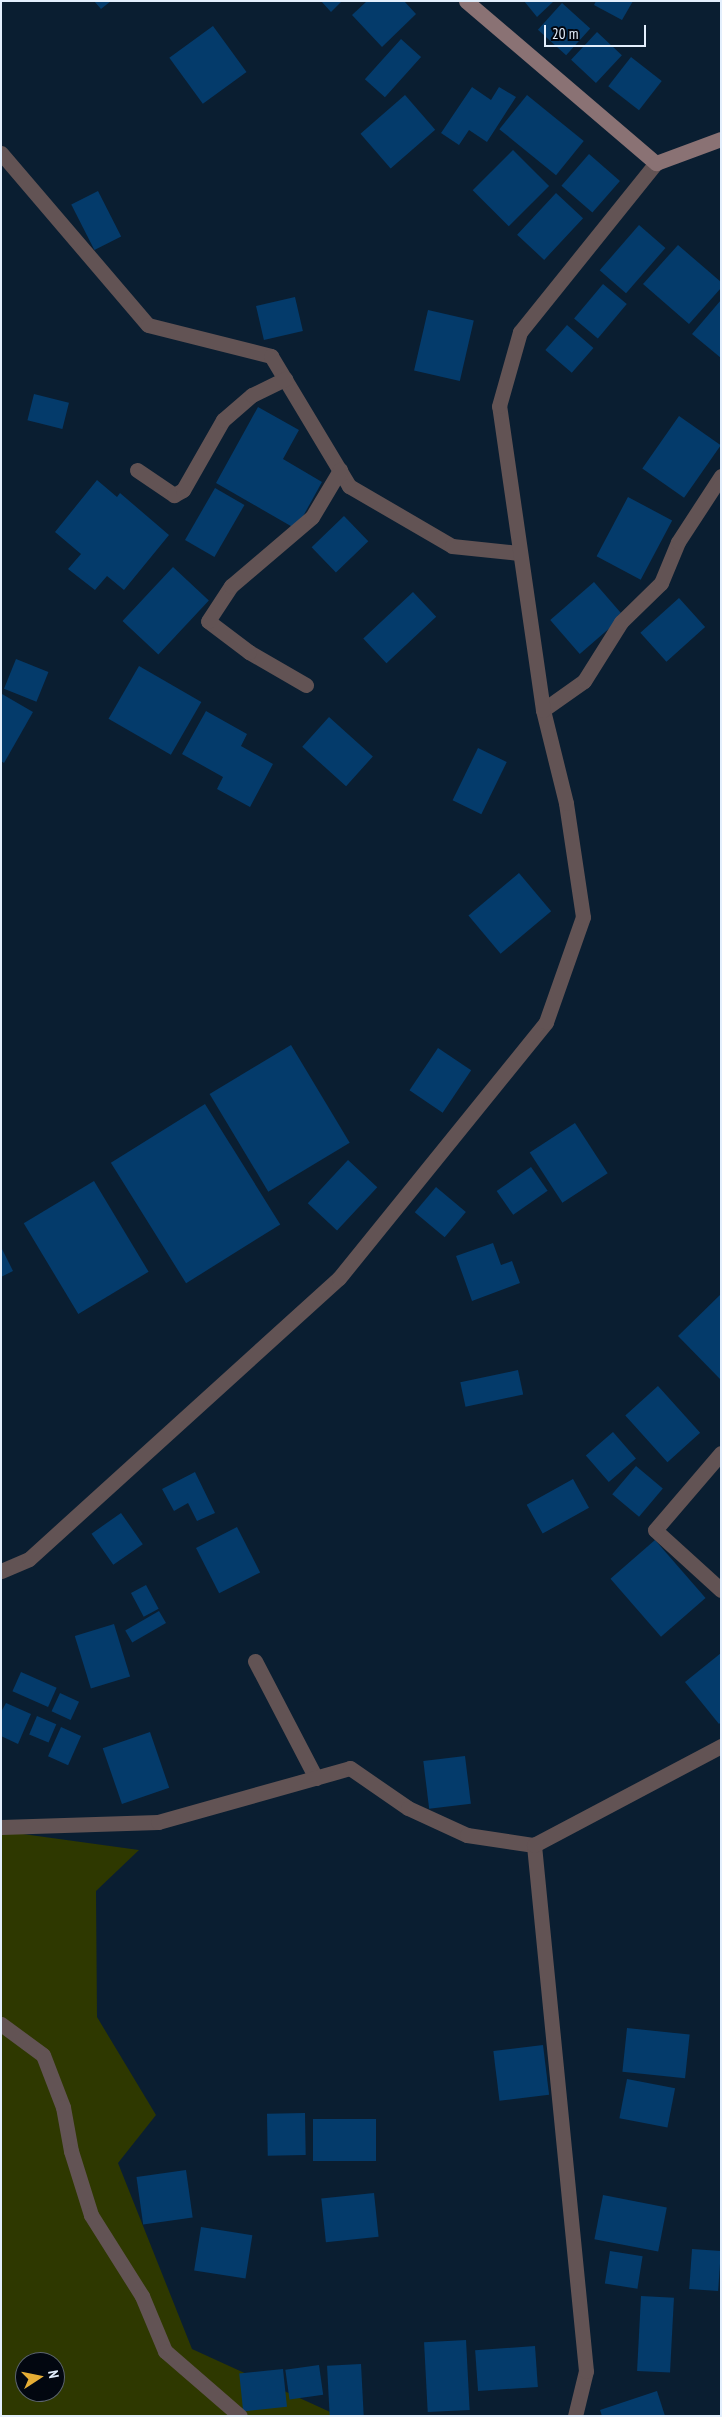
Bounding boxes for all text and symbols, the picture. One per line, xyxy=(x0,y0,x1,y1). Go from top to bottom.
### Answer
scale bar xyxy=(547,15,650,47)
text: 20 m xyxy=(552,24,578,43)
north arrow xyxy=(15,2352,65,2402)
text: N xyxy=(44,2369,63,2380)

